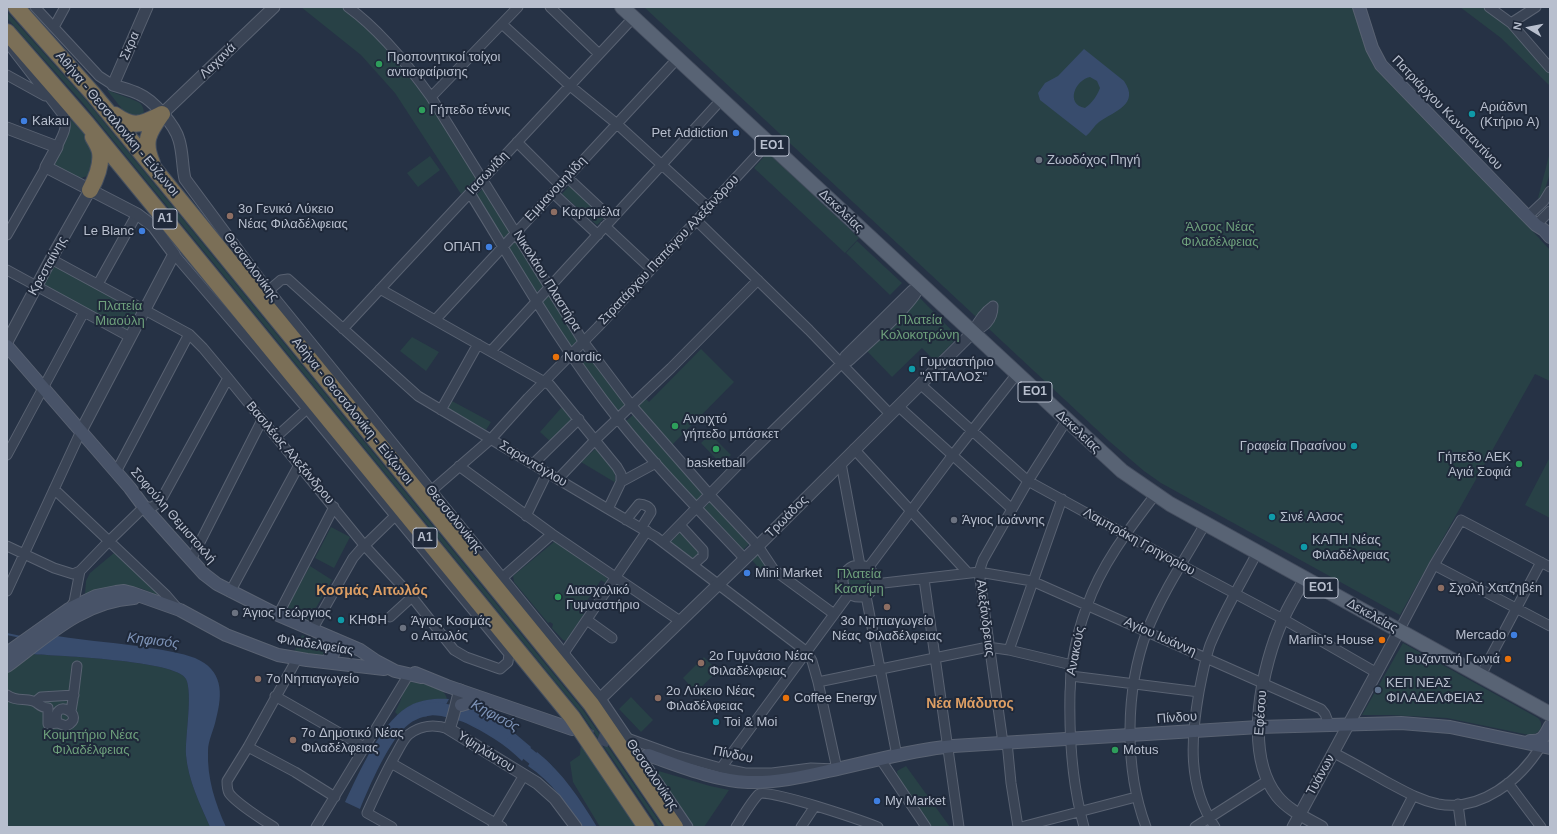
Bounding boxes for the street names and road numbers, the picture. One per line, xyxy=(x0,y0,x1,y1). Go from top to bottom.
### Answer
street label: Σκρα xyxy=(117,29,143,63)
street label: Λαχανά xyxy=(197,40,239,82)
street label: Αθήνα - Θεσσαλονίκη - Εύζωνοι xyxy=(52,49,182,199)
street label: Πατριάρχου Κωνσταντίνου xyxy=(1388,53,1506,173)
road number: ΕΟ1 xyxy=(755,136,789,156)
street label: Ιασωνίδη xyxy=(464,148,512,198)
street label: Εμμανουηλίδη xyxy=(522,153,590,225)
street label: Στρατάρχου Παπάγου Αλεξάνδρου xyxy=(595,172,743,328)
street label: Δεκελείας xyxy=(815,186,867,236)
road number: Α1 xyxy=(153,209,177,229)
street label: Νικολάου Πλαστήρα xyxy=(510,228,584,334)
street label: Θεσσαλονίκης xyxy=(220,229,282,305)
street label: Κρεσταίνης xyxy=(25,234,71,298)
street label: Αθήνα - Θεσσαλονίκη - Εύζωνοι xyxy=(288,335,416,487)
road number: ΕΟ1 xyxy=(1018,382,1052,402)
street label: Βασιλέως Αλεξάνδρου xyxy=(243,399,337,507)
street label: Δεκελείας xyxy=(1052,407,1104,457)
street label: Σαραντόγλου xyxy=(496,438,570,490)
street label: Σοφούλη Θεμιστοκλή xyxy=(127,465,219,567)
street label: Θεσσαλονίκης xyxy=(422,482,486,556)
street label: Τρωάδος xyxy=(762,492,812,542)
street label: Λαμπράκη Γρηγορίου xyxy=(1081,505,1197,579)
road number: Α1 xyxy=(413,528,437,548)
road number: ΕΟ1 xyxy=(1304,578,1338,598)
street label: Αλεξάνδρειας xyxy=(973,579,997,657)
street label: Δεκελείας xyxy=(1344,596,1400,636)
street label: Αγίου Ιωάννη xyxy=(1122,614,1198,660)
street label: Ανακούς xyxy=(1064,625,1088,677)
street label: Φιλαδελφείας xyxy=(276,631,354,659)
street label: Εφέσου xyxy=(1252,690,1270,736)
street label: Πίνδου xyxy=(1156,709,1198,727)
street label: Υψηλάντου xyxy=(454,728,518,776)
street label: Θεσσαλονίκης xyxy=(622,736,682,814)
street label: Πίνδου xyxy=(712,743,754,767)
street label: Τυάνων xyxy=(1303,752,1339,798)

